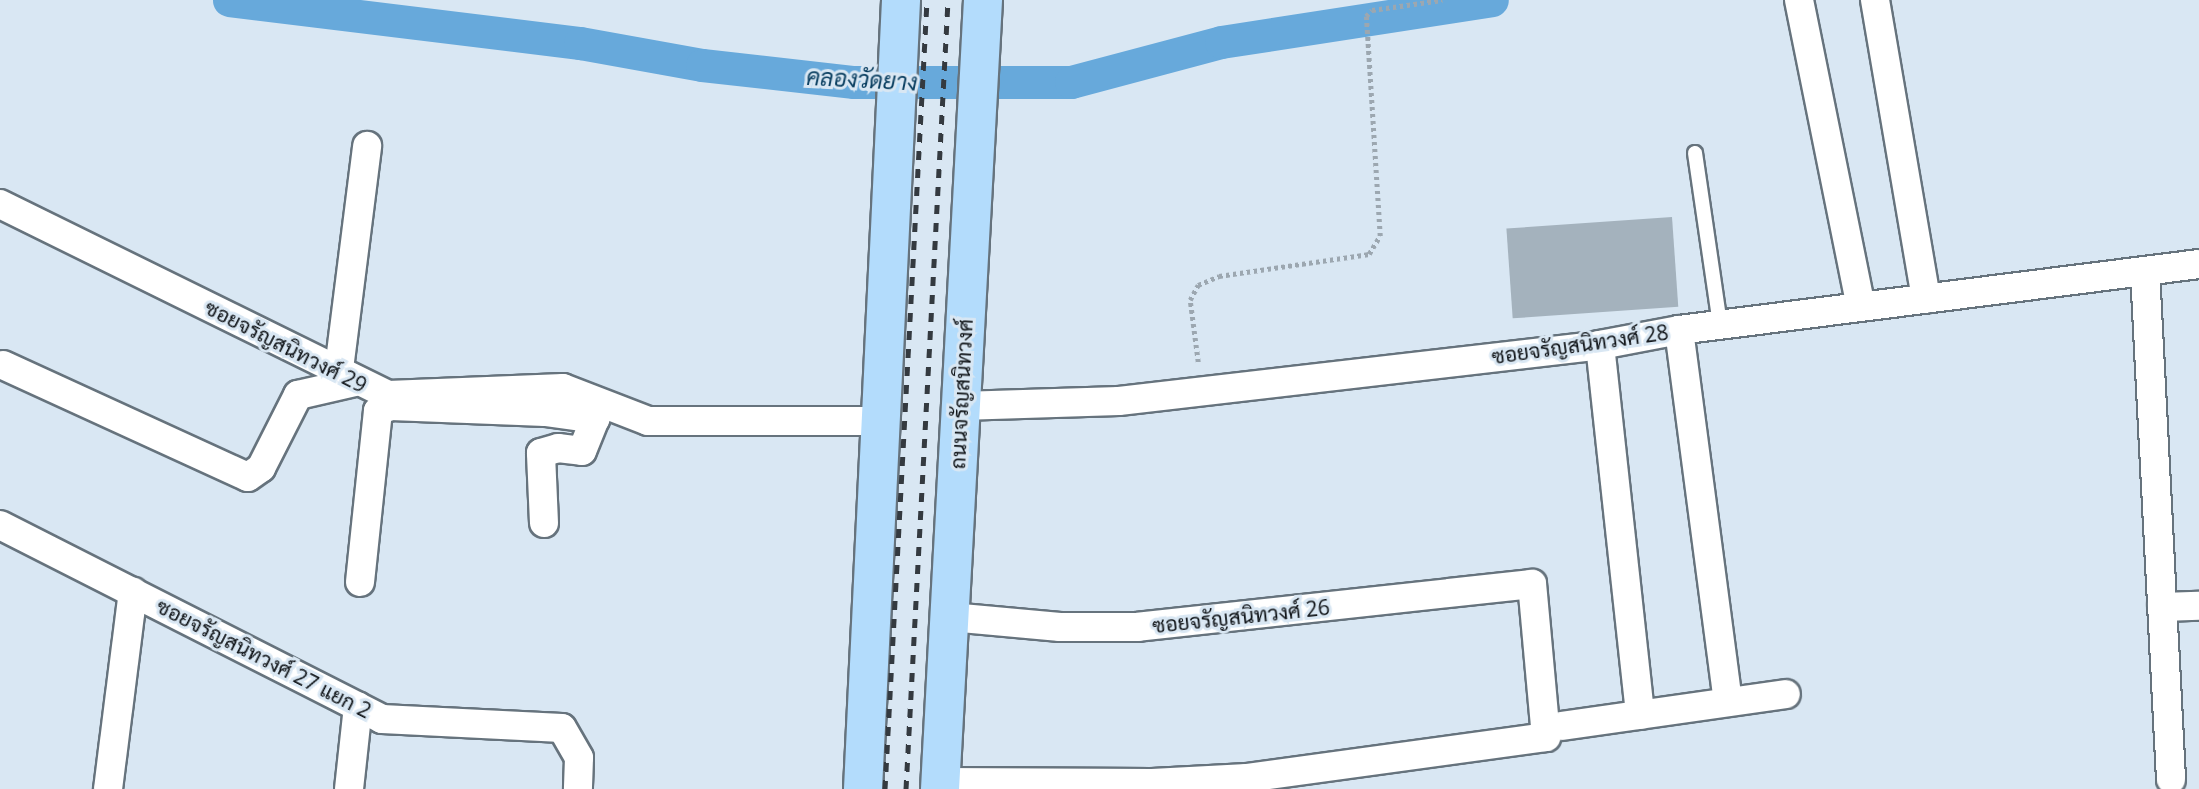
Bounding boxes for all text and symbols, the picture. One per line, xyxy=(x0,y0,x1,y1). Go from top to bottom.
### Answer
water label: คลองวัดยาง xyxy=(806,62,918,96)
street label: ซอยจรัญสนิทวงศ์ 29 xyxy=(201,294,371,398)
street label: ถนนจรัญสนิทวงศ์ xyxy=(944,318,978,470)
street label: ซอยจรัญสนิทวงศ์ 28 xyxy=(1490,319,1670,369)
street label: ซอยจรัญสนิทวงศ์ 27 แยก 2 xyxy=(152,593,376,723)
street label: ซอยจรัญสนิทวงศ์ 26 xyxy=(1151,594,1331,638)

